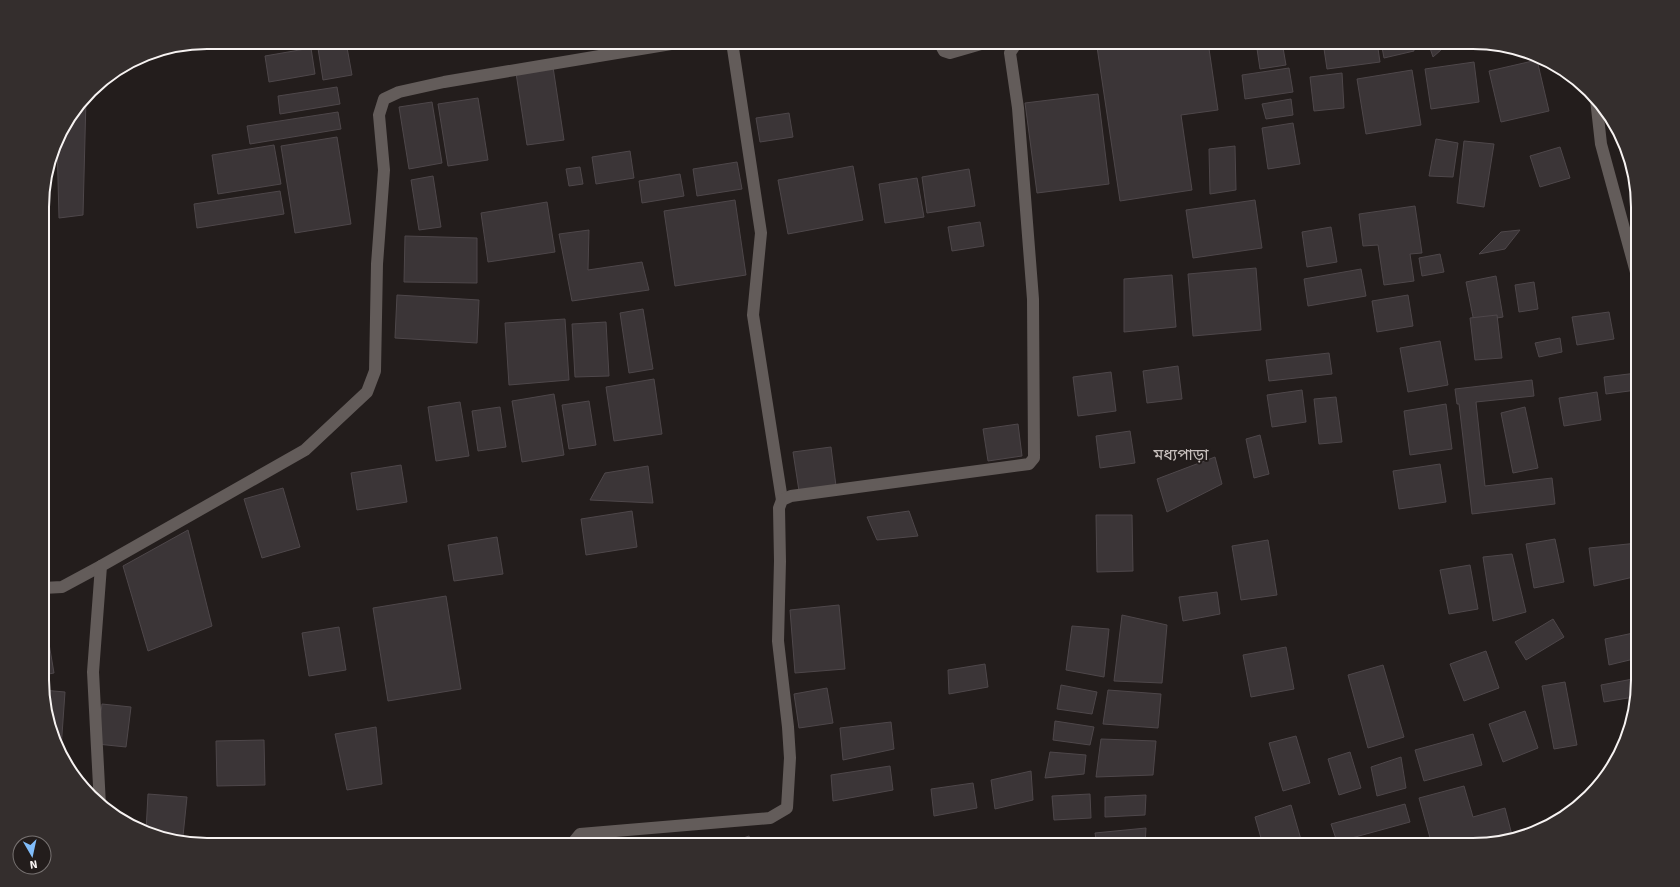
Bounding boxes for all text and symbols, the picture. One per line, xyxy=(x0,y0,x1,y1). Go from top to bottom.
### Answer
district label: মধ্যপাড়া xyxy=(1152,445,1209,465)
north arrow xyxy=(12,835,52,875)
text: N xyxy=(29,857,38,871)

